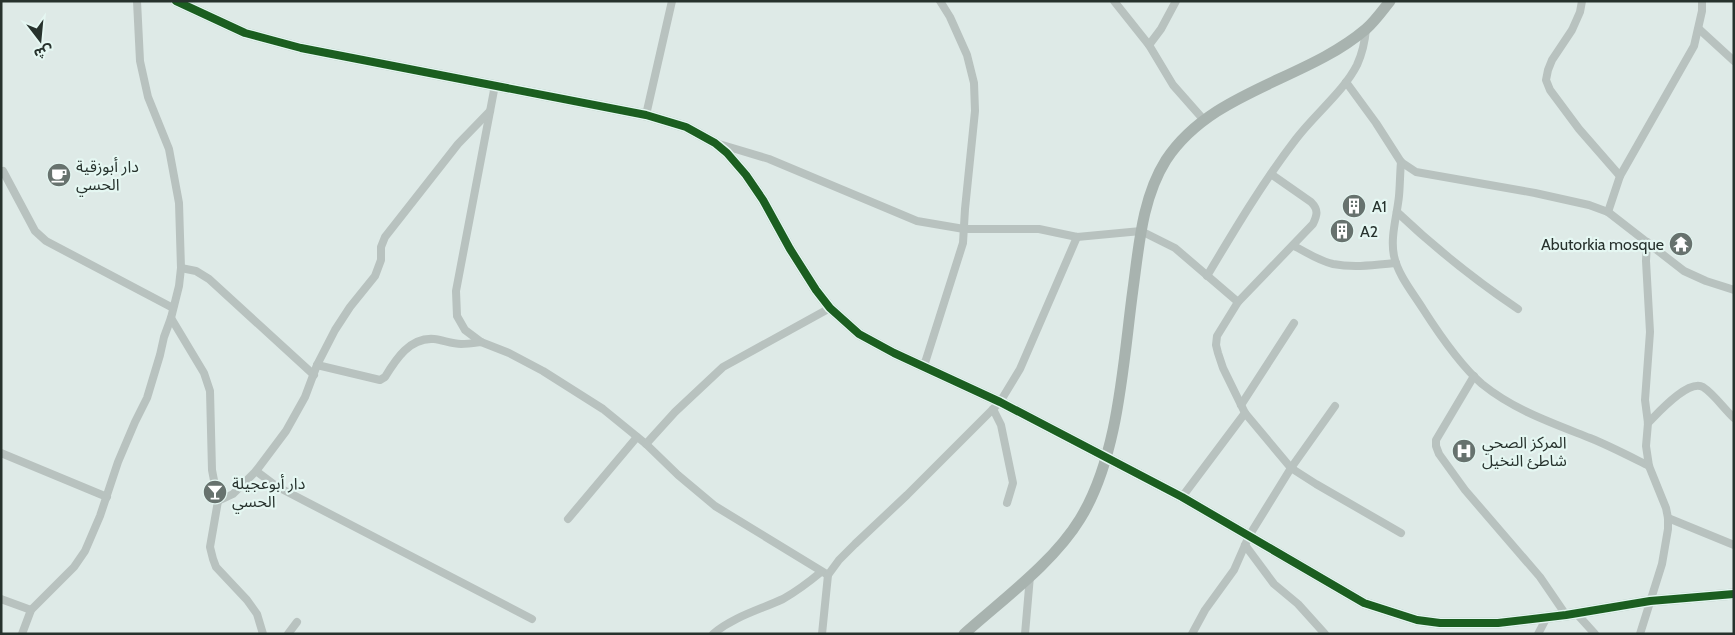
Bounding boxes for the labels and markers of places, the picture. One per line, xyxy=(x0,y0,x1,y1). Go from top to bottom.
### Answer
place label: دار أبوزقية الحسي xyxy=(76,157,139,197)
cafe icon: دار أبوزقية الحسي xyxy=(46,162,72,188)
building icon: A1 xyxy=(1341,193,1367,219)
place label: A1 xyxy=(1372,197,1387,216)
building icon: A2 xyxy=(1329,218,1355,244)
place label: A2 xyxy=(1360,222,1378,241)
temple icon: Abutorkia mosque xyxy=(1668,231,1694,257)
place label: Abutorkia mosque xyxy=(1541,235,1664,254)
place label: المركز الصحي شاطئ النخيل xyxy=(1482,433,1567,470)
hospital icon: المركز الصحي شاطئ النخيل xyxy=(1451,438,1477,464)
place label: دار أبوعجيلة الحسي xyxy=(232,474,305,514)
bar icon: دار أبوعجيلة الحسي xyxy=(202,479,228,505)

